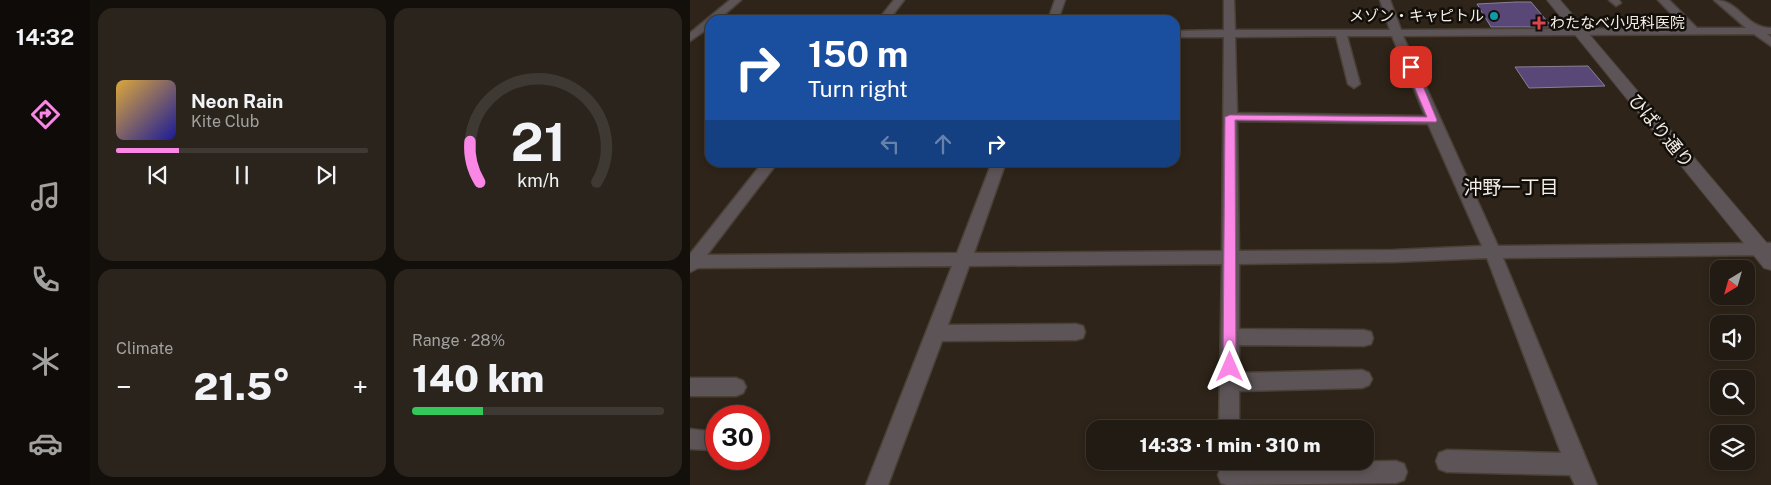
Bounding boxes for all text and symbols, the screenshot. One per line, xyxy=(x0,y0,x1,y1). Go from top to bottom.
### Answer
place label: メゾン・キャピトル xyxy=(1349,7,1484,24)
marker: メゾン・キャピトル xyxy=(1488,10,1500,22)
place label: わたなべ小児科医院 xyxy=(1550,14,1685,31)
marker: わたなべ小児科医院 xyxy=(1532,16,1546,30)
text: 14:32 xyxy=(16,24,74,50)
text: 150 m xyxy=(808,34,908,75)
icon: right xyxy=(725,35,790,100)
pin xyxy=(1390,46,1432,88)
icon: arrive xyxy=(1397,53,1425,81)
text: Turn right xyxy=(808,76,908,102)
street label: ひばり通り xyxy=(1624,89,1698,172)
text: Neon Rain xyxy=(191,90,283,112)
icon: directions xyxy=(28,97,63,132)
text: Kite Club xyxy=(191,112,259,131)
text: 21 xyxy=(510,112,566,173)
icon: left xyxy=(876,130,904,158)
icon: ahead xyxy=(929,130,957,158)
icon: right xyxy=(982,130,1010,158)
icon: previous xyxy=(144,161,172,189)
icon: pause xyxy=(228,161,256,189)
icon: next xyxy=(312,161,340,189)
text: km/h xyxy=(517,170,559,191)
district label: 沖野一丁目 xyxy=(1463,176,1559,198)
icon: music xyxy=(28,179,63,214)
north arrow xyxy=(1710,260,1755,305)
map controls xyxy=(1710,260,1755,470)
icon: phone xyxy=(28,262,63,297)
button: sound xyxy=(1710,315,1755,360)
text: Range · 28% xyxy=(412,331,505,350)
text: Climate xyxy=(116,339,173,358)
position arrow xyxy=(1203,340,1255,392)
icon: climate xyxy=(28,344,63,379)
text: 140 km xyxy=(412,356,544,401)
text: 21.5° xyxy=(194,364,290,409)
text: − xyxy=(116,370,132,403)
text: + xyxy=(352,370,368,403)
button: search xyxy=(1710,370,1755,415)
speed limit sign: 30 xyxy=(705,405,770,470)
button: layers xyxy=(1710,425,1755,470)
icon: car xyxy=(28,426,63,461)
text: 14:33 · 1 min · 310 m xyxy=(1140,434,1320,456)

